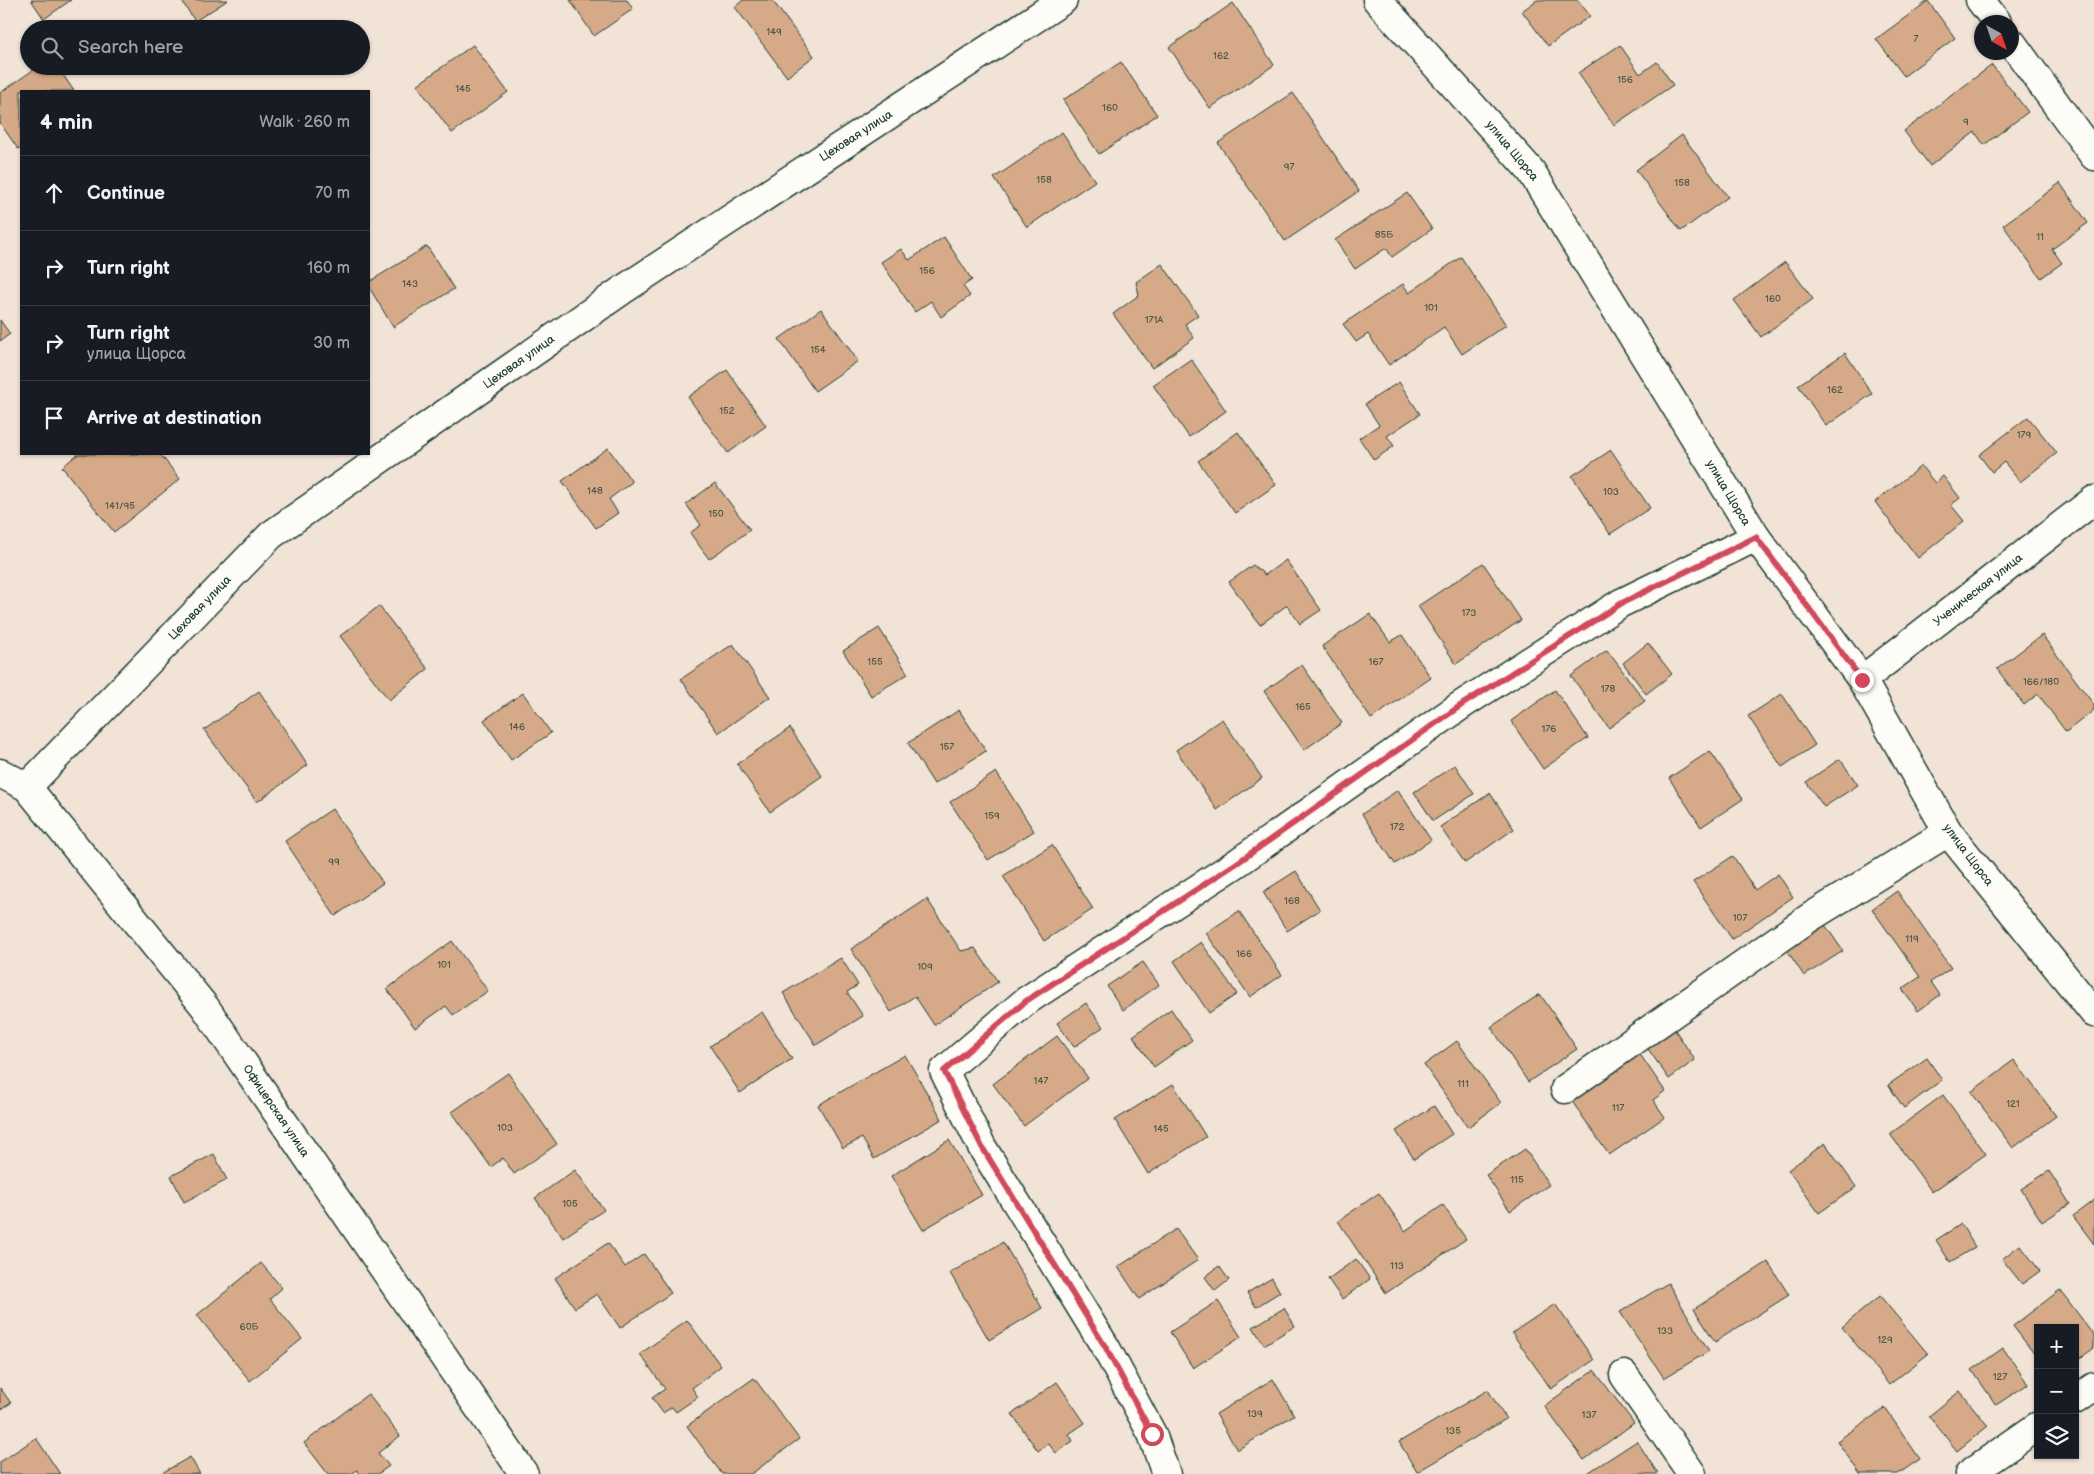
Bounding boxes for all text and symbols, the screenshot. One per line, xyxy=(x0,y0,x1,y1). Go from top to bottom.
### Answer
north arrow xyxy=(1974,15,2019,60)
search box xyxy=(20,20,370,75)
house number: 149 xyxy=(766,26,782,38)
house number: 7 xyxy=(1914,33,1919,45)
icon: search xyxy=(38,34,66,62)
text: Search here xyxy=(78,36,183,59)
house number: 162 xyxy=(1213,50,1229,62)
house number: 156 xyxy=(1617,74,1633,86)
house number: 145 xyxy=(455,83,471,95)
house number: 160 xyxy=(1102,102,1118,114)
street label: Цеховая улица xyxy=(817,107,895,165)
text: 4 min xyxy=(40,110,93,135)
text: Walk · 260 m xyxy=(259,113,350,132)
house number: 9 xyxy=(1963,116,1969,128)
street label: улица Щорса xyxy=(1482,118,1542,184)
house number: 97 xyxy=(1284,161,1294,173)
house number: 158 xyxy=(1036,174,1052,186)
house number: 158 xyxy=(1674,177,1690,189)
icon: ahead xyxy=(40,179,68,207)
text: Continue xyxy=(87,182,165,205)
text: 70 m xyxy=(315,184,350,203)
house number: 85Б xyxy=(1375,229,1393,241)
house number: 11 xyxy=(2036,231,2044,243)
icon: right xyxy=(40,254,68,282)
text: Turn right xyxy=(87,257,170,280)
text: 160 m xyxy=(307,259,350,278)
house number: 156 xyxy=(919,265,935,277)
house number: 143 xyxy=(402,278,418,290)
house number: 160 xyxy=(1765,293,1781,305)
house number: 101 xyxy=(1424,302,1438,314)
house number: 171А xyxy=(1145,314,1164,326)
text: Turn right xyxy=(87,322,170,345)
icon: right xyxy=(40,329,68,357)
street label: Цеховая улица xyxy=(480,332,558,392)
text: 30 m xyxy=(313,334,350,353)
house number: 154 xyxy=(810,344,826,356)
text: улица Щорса xyxy=(87,345,186,364)
house number: 162 xyxy=(1827,384,1843,396)
icon: arrive xyxy=(40,404,68,432)
house number: 152 xyxy=(719,405,735,417)
text: Arrive at destination xyxy=(87,407,262,430)
house number: 179 xyxy=(2017,429,2031,441)
street label: улица Щорса xyxy=(1702,457,1754,529)
house number: 148 xyxy=(587,485,603,497)
house number: 103 xyxy=(1603,486,1619,498)
house number: 141/95 xyxy=(105,500,135,512)
house number: 150 xyxy=(708,508,724,520)
street label: Ученическая улица xyxy=(1930,550,2026,630)
street label: Цеховая улица xyxy=(165,573,235,643)
house number: 173 xyxy=(1462,607,1476,619)
house number: 155 xyxy=(867,656,883,668)
house number: 167 xyxy=(1369,656,1384,668)
route end xyxy=(1851,669,1874,692)
house number: 166/180 xyxy=(2023,676,2059,688)
house number: 178 xyxy=(1601,683,1615,695)
house number: 165 xyxy=(1295,701,1311,713)
house number: 146 xyxy=(509,721,525,733)
house number: 176 xyxy=(1542,723,1556,735)
house number: 157 xyxy=(940,741,954,753)
house number: 159 xyxy=(984,810,1000,822)
house number: 172 xyxy=(1390,821,1404,833)
street label: улица Щорса xyxy=(1940,821,1996,889)
house number: 99 xyxy=(328,856,340,868)
house number: 168 xyxy=(1284,895,1300,907)
house number: 107 xyxy=(1733,912,1747,924)
house number: 119 xyxy=(1905,933,1919,945)
house number: 166 xyxy=(1236,948,1252,960)
house number: 101 xyxy=(437,959,451,971)
house number: 109 xyxy=(917,961,933,973)
street label: Офицерская улица xyxy=(240,1062,312,1160)
house number: 147 xyxy=(1034,1075,1049,1087)
house number: 111 xyxy=(1457,1078,1469,1090)
house number: 121 xyxy=(2006,1098,2020,1110)
house number: 117 xyxy=(1612,1102,1624,1114)
house number: 103 xyxy=(497,1122,513,1134)
house number: 145 xyxy=(1153,1123,1169,1135)
house number: 115 xyxy=(1510,1174,1524,1186)
house number: 105 xyxy=(562,1198,578,1210)
house number: 113 xyxy=(1390,1260,1404,1272)
house number: 60Б xyxy=(240,1321,259,1333)
map controls xyxy=(2034,1324,2079,1459)
button: + xyxy=(2034,1324,2079,1369)
house number: 133 xyxy=(1657,1325,1673,1337)
house number: 129 xyxy=(1877,1334,1893,1346)
button: − xyxy=(2034,1369,2079,1414)
house number: 127 xyxy=(1993,1371,2007,1383)
house number: 139 xyxy=(1247,1408,1263,1420)
house number: 137 xyxy=(1582,1409,1597,1421)
button: layers xyxy=(2034,1414,2079,1459)
route start xyxy=(1141,1423,1164,1446)
house number: 135 xyxy=(1445,1425,1461,1437)

